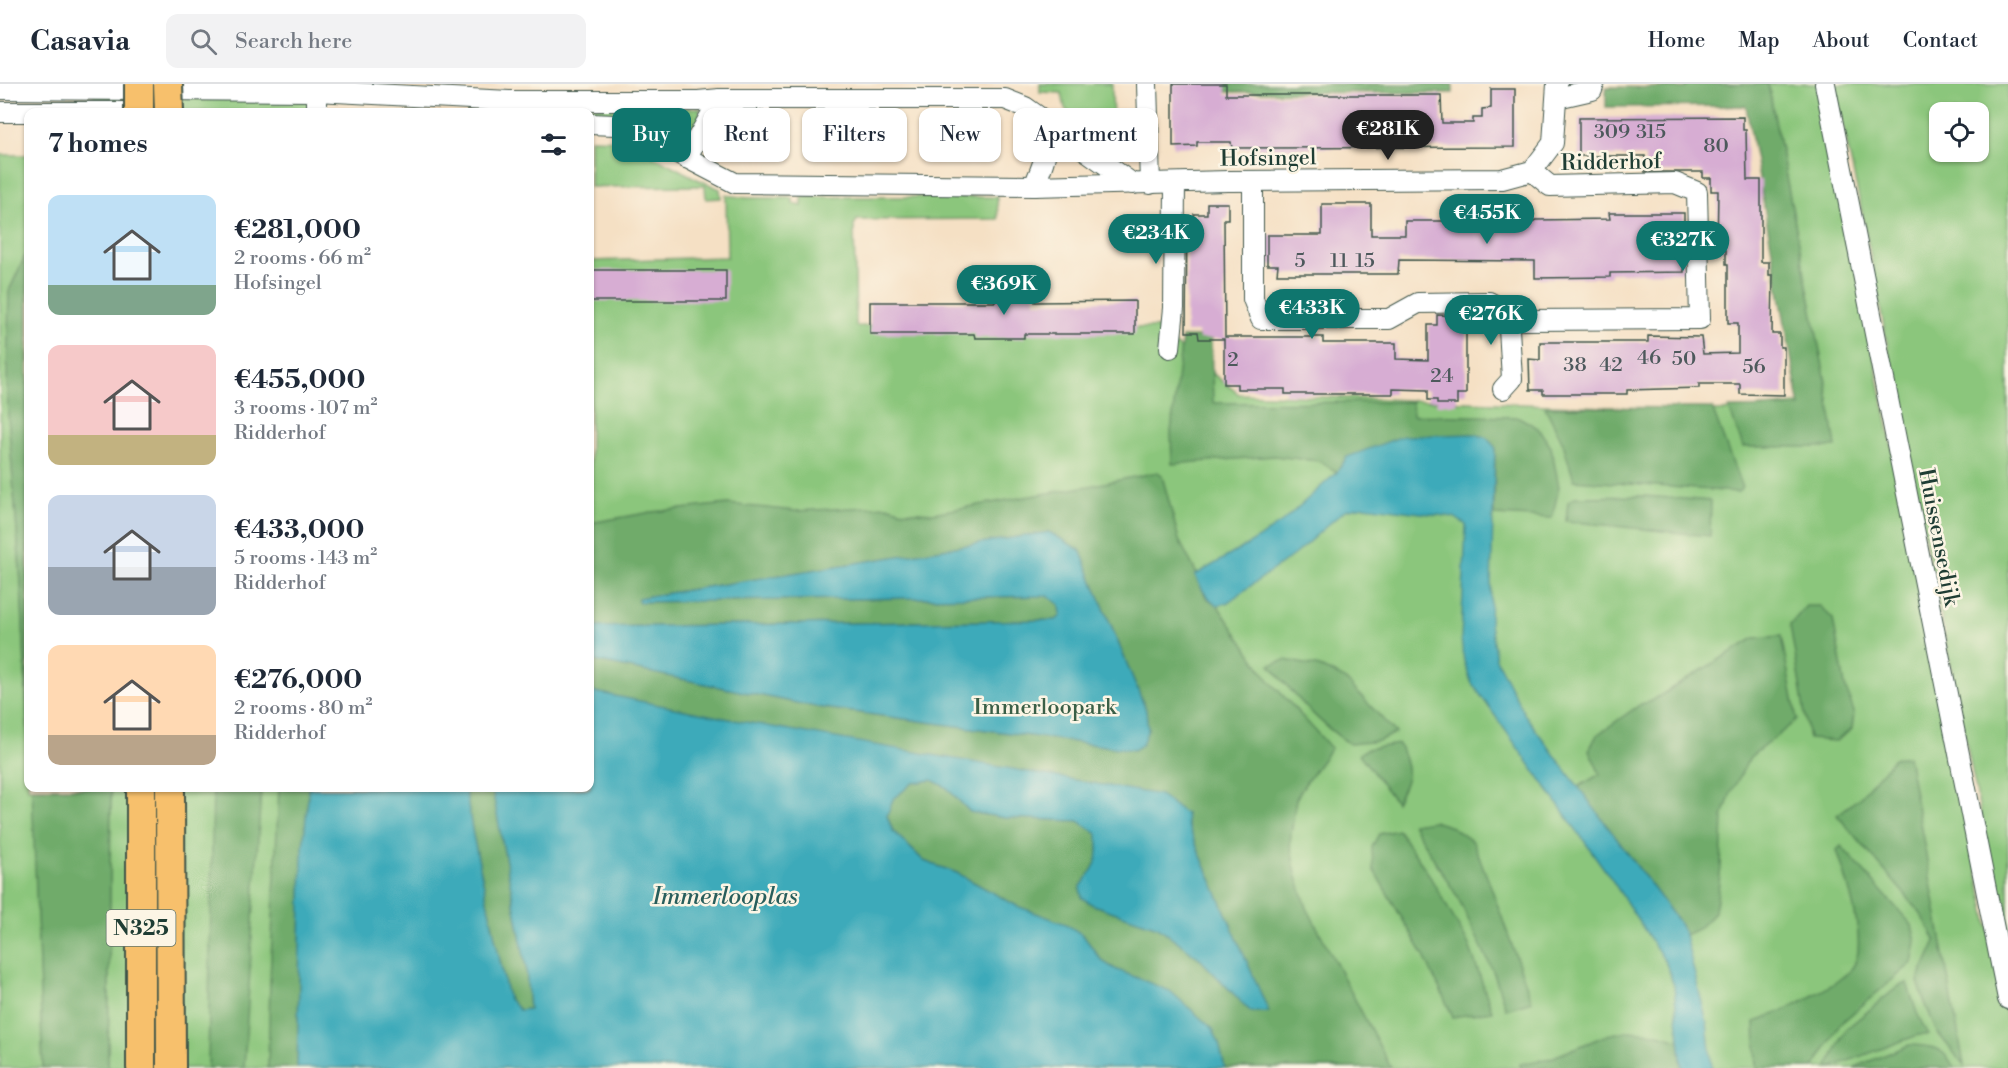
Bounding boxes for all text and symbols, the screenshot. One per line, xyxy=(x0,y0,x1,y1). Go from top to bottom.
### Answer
search box xyxy=(166,14,586,68)
text: Casavia xyxy=(30,24,130,59)
icon: search xyxy=(187,25,220,58)
text: Search here xyxy=(235,28,352,55)
text: Home xyxy=(1648,28,1705,54)
text: Map xyxy=(1738,28,1780,54)
text: About xyxy=(1813,28,1870,54)
text: Contact xyxy=(1903,28,1978,54)
map controls xyxy=(1929,102,1989,162)
button: locate xyxy=(1929,102,1989,162)
chip: Buy xyxy=(612,108,691,162)
chip: Rent xyxy=(703,108,790,162)
chip: Filters xyxy=(802,108,907,162)
chip: New xyxy=(919,108,1001,162)
chip: Apartment xyxy=(1013,108,1158,162)
pin: €281K xyxy=(1346,110,1430,161)
text: €281K xyxy=(1356,117,1420,142)
house number: 309 xyxy=(1594,120,1630,145)
house number: 315 xyxy=(1636,120,1666,145)
text: 7 homes xyxy=(48,128,148,160)
icon: filters xyxy=(537,128,570,161)
house number: 80 xyxy=(1703,134,1729,159)
street label: Hofsingel xyxy=(1220,144,1317,173)
street label: Ridderhof xyxy=(1560,148,1663,177)
pin: €455K xyxy=(1445,194,1529,245)
text: €455K xyxy=(1453,201,1521,226)
text: €281,000 xyxy=(234,214,361,246)
pin: €234K xyxy=(1114,214,1198,265)
icon: home xyxy=(96,219,168,291)
text: €234K xyxy=(1122,221,1190,246)
pin: €327K xyxy=(1641,221,1725,272)
text: €327K xyxy=(1650,228,1716,253)
text: 2 rooms · 66 m² xyxy=(234,246,371,271)
house number: 5 xyxy=(1294,249,1306,274)
house number: 11 xyxy=(1330,249,1348,274)
house number: 15 xyxy=(1355,249,1375,274)
pin: €369K xyxy=(962,265,1046,316)
text: Hofsingel xyxy=(234,271,322,296)
text: €369K xyxy=(971,272,1037,297)
pin: €433K xyxy=(1270,289,1354,340)
pin: €276K xyxy=(1449,295,1533,346)
text: €433K xyxy=(1279,296,1345,321)
text: €276K xyxy=(1458,302,1524,327)
house number: 46 xyxy=(1637,346,1661,371)
house number: 50 xyxy=(1672,347,1696,372)
house number: 2 xyxy=(1227,348,1239,373)
house number: 38 xyxy=(1563,353,1587,378)
house number: 42 xyxy=(1599,353,1623,378)
house number: 56 xyxy=(1742,355,1766,380)
text: €455,000 xyxy=(234,364,365,396)
house number: 24 xyxy=(1430,364,1454,389)
icon: home xyxy=(96,369,168,441)
text: 3 rooms · 107 m² xyxy=(234,396,378,421)
text: Ridderhof xyxy=(234,421,326,446)
street label: Huissensedijk xyxy=(1912,466,1965,610)
text: €433,000 xyxy=(234,514,364,546)
icon: home xyxy=(96,519,168,591)
text: 5 rooms · 143 m² xyxy=(234,546,377,571)
text: Ridderhof xyxy=(234,571,326,596)
text: €276,000 xyxy=(234,664,362,696)
icon: home xyxy=(96,669,168,741)
park label: Immerloopark xyxy=(974,694,1118,721)
text: 2 rooms · 80 m² xyxy=(234,696,372,721)
text: Ridderhof xyxy=(234,721,326,746)
water label: Immerlooplas xyxy=(651,882,798,912)
road number: N325 xyxy=(106,910,176,946)

